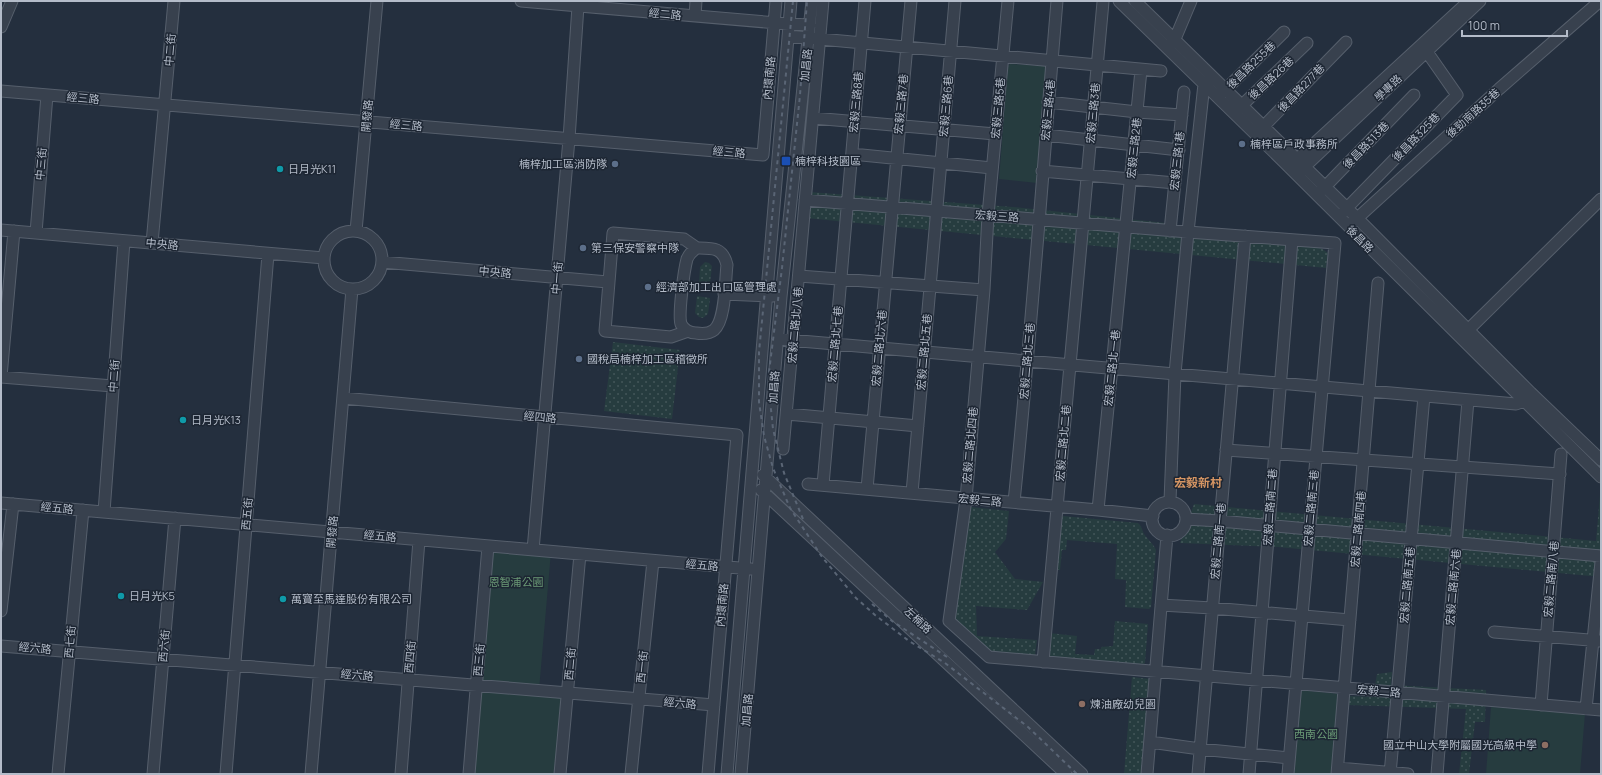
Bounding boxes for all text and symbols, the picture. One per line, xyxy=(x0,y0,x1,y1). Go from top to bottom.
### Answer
street label: 經二路 xyxy=(648,5,682,22)
scale bar xyxy=(1462,12,1567,38)
text: 100 m xyxy=(1468,17,1500,34)
street label: 中二街 xyxy=(161,33,178,67)
street label: 後昌路255巷 xyxy=(1223,37,1279,92)
street label: 加昌路 xyxy=(796,48,815,82)
street label: 後昌路26巷 xyxy=(1245,53,1297,103)
street label: 內環南路 xyxy=(759,55,778,101)
street label: 後昌路277巷 xyxy=(1274,60,1327,115)
street label: 宏毅三路8巷 xyxy=(845,71,866,133)
street label: 學專路 xyxy=(1371,71,1405,104)
street label: 宏毅三路7巷 xyxy=(890,73,911,135)
street label: 宏毅三路6巷 xyxy=(935,75,956,137)
street label: 宏毅三路5巷 xyxy=(987,77,1008,139)
street label: 宏毅三路4巷 xyxy=(1037,79,1058,141)
street label: 宏毅三路3巷 xyxy=(1082,82,1103,144)
street label: 後勁南路35巷 xyxy=(1443,84,1503,141)
street label: 經三路 xyxy=(66,89,100,106)
street label: 開發路 xyxy=(358,99,375,133)
street label: 後昌路325巷 xyxy=(1388,109,1443,164)
street label: 經三路 xyxy=(389,116,423,133)
street label: 宏毅三路2巷 xyxy=(1123,117,1144,179)
street label: 後昌路313巷 xyxy=(1339,118,1392,172)
street label: 宏毅三路1巷 xyxy=(1166,131,1187,191)
place label: 楠梓區戶政事務所 xyxy=(1250,136,1338,151)
marker: 楠梓區戶政事務所 xyxy=(1237,139,1247,149)
street label: 經三路 xyxy=(712,143,746,160)
street label: 中三街 xyxy=(32,147,49,181)
place label: 楠梓科技園區 xyxy=(795,153,861,168)
marker: 楠梓科技園區 xyxy=(780,155,792,167)
place label: 楠梓加工區消防隊 xyxy=(519,156,607,171)
marker: 楠梓加工區消防隊 xyxy=(610,159,620,169)
place label: 日月光K11 xyxy=(288,161,336,176)
marker: 日月光K11 xyxy=(275,164,285,174)
street label: 宏毅三路 xyxy=(975,206,1020,225)
street label: 後昌路 xyxy=(1343,222,1377,256)
street label: 中央路 xyxy=(145,235,179,252)
place label: 第三保安警察中隊 xyxy=(591,240,679,255)
marker: 第三保安警察中隊 xyxy=(578,243,588,253)
street label: 中一街 xyxy=(548,261,565,295)
street label: 中央路 xyxy=(478,263,512,280)
place label: 經濟部加工出口區管理處 xyxy=(656,279,777,294)
marker: 經濟部加工出口區管理處 xyxy=(643,282,653,292)
street label: 宏毅二路北八巷 xyxy=(784,286,805,364)
street label: 宏毅二路北七巷 xyxy=(824,305,845,383)
street label: 宏毅二路北六巷 xyxy=(868,309,889,387)
street label: 宏毅二路北五巷 xyxy=(913,313,934,391)
street label: 宏毅二路北三巷 xyxy=(1016,322,1037,400)
street label: 宏毅二路北一巷 xyxy=(1100,329,1123,407)
place label: 國稅局楠梓加工區稽徵所 xyxy=(587,351,708,366)
marker: 國稅局楠梓加工區稽徵所 xyxy=(574,354,584,364)
street label: 中二街 xyxy=(105,359,122,393)
street label: 加昌路 xyxy=(765,370,782,404)
street label: 宏毅二路北二巷 xyxy=(1052,404,1073,482)
street label: 宏毅二路北四巷 xyxy=(959,406,980,484)
street label: 經四路 xyxy=(523,408,557,425)
place label: 日月光K13 xyxy=(191,412,241,427)
marker: 日月光K13 xyxy=(178,415,188,425)
street label: 宏毅二路南二巷 xyxy=(1259,468,1280,546)
street label: 宏毅二路南三巷 xyxy=(1300,469,1321,547)
district label: 宏毅新村 xyxy=(1174,474,1222,491)
street label: 宏毅二路 xyxy=(957,490,1003,509)
street label: 宏毅二路南四巷 xyxy=(1347,490,1368,568)
street label: 西五街 xyxy=(238,497,255,531)
street label: 經五路 xyxy=(40,499,74,516)
street label: 宏毅二路南一巷 xyxy=(1207,502,1228,580)
street label: 開發路 xyxy=(323,515,340,549)
street label: 經五路 xyxy=(363,527,397,544)
street label: 宏毅二路南八巷 xyxy=(1540,540,1561,618)
street label: 宏毅二路南五巷 xyxy=(1396,546,1417,624)
street label: 宏毅二路南六巷 xyxy=(1442,548,1463,626)
street label: 經五路 xyxy=(685,556,719,573)
park label: 恩智浦公園 xyxy=(489,574,544,589)
street label: 內環南路 xyxy=(712,582,731,628)
place label: 日月光K5 xyxy=(129,588,175,603)
marker: 日月光K5 xyxy=(116,591,126,601)
place label: 萬寶至馬達股份有限公司 xyxy=(291,591,412,606)
marker: 萬寶至馬達股份有限公司 xyxy=(278,594,288,604)
street label: 左楠路 xyxy=(901,603,936,636)
street label: 西七街 xyxy=(61,625,78,659)
street label: 西六街 xyxy=(155,629,172,663)
street label: 經六路 xyxy=(18,639,52,656)
street label: 西四街 xyxy=(401,640,418,674)
street label: 西三街 xyxy=(470,643,487,677)
street label: 西二街 xyxy=(561,647,578,681)
street label: 西一街 xyxy=(632,650,651,684)
street label: 經六路 xyxy=(340,666,374,683)
street label: 宏毅二路 xyxy=(1356,681,1402,700)
street label: 加昌路 xyxy=(738,693,755,727)
street label: 經六路 xyxy=(663,694,697,711)
place label: 煉油廠幼兒園 xyxy=(1090,696,1156,711)
marker: 煉油廠幼兒園 xyxy=(1077,699,1087,709)
park label: 西南公園 xyxy=(1294,726,1338,741)
place label: 國立中山大學附屬國光高級中學 xyxy=(1383,737,1537,752)
marker: 國立中山大學附屬國光高級中學 xyxy=(1540,740,1550,750)

